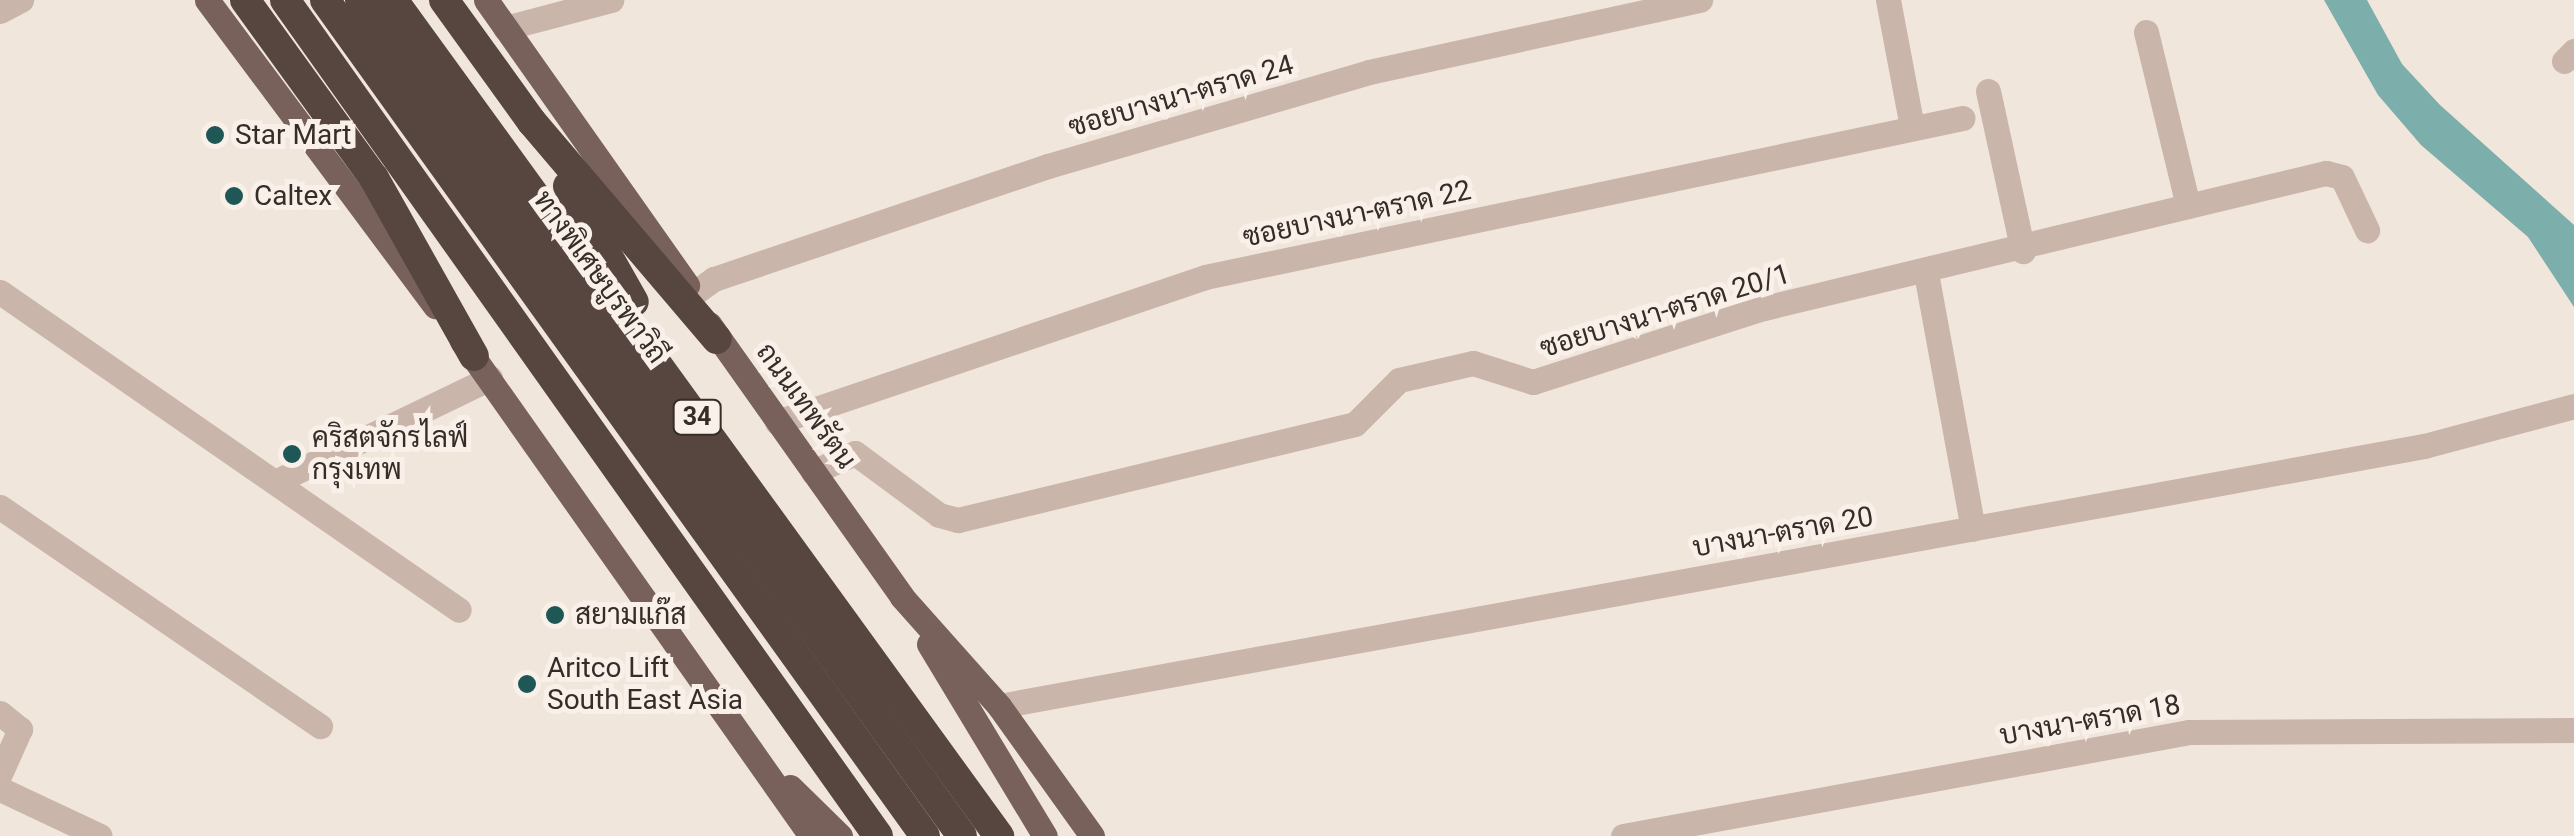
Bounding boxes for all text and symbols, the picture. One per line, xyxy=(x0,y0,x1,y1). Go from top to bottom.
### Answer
street label: ซอยบางนา-ตราด 24 xyxy=(1065,48,1297,144)
place label: Star Mart xyxy=(235,118,351,152)
marker: Star Mart xyxy=(204,124,226,146)
street label: ซอยบางนา-ตราด 22 xyxy=(1240,173,1474,255)
place label: Caltex xyxy=(254,179,332,213)
street label: ทางพิเศษบูรพาวิถี xyxy=(526,184,674,370)
marker: Caltex xyxy=(223,185,245,207)
street label: ซอยบางนา-ตราด 20/1 xyxy=(1536,257,1794,365)
street label: ถนนเทพรัตน xyxy=(749,336,863,476)
road number: 34 xyxy=(672,397,722,437)
place label: คริสตจักรไลฟ์ กรุงเทพ xyxy=(312,421,468,487)
marker: คริสตจักรไลฟ์ กรุงเทพ xyxy=(281,443,303,465)
street label: บางนา-ตราด 20 xyxy=(1690,500,1876,564)
place label: สยามแก๊ส xyxy=(575,598,687,632)
marker: สยามแก๊ส xyxy=(544,604,566,626)
place label: Aritco Lift South East Asia xyxy=(547,651,743,717)
marker: Aritco Lift South East Asia xyxy=(516,673,538,695)
street label: บางนา-ตราด 18 xyxy=(1997,688,2183,752)

